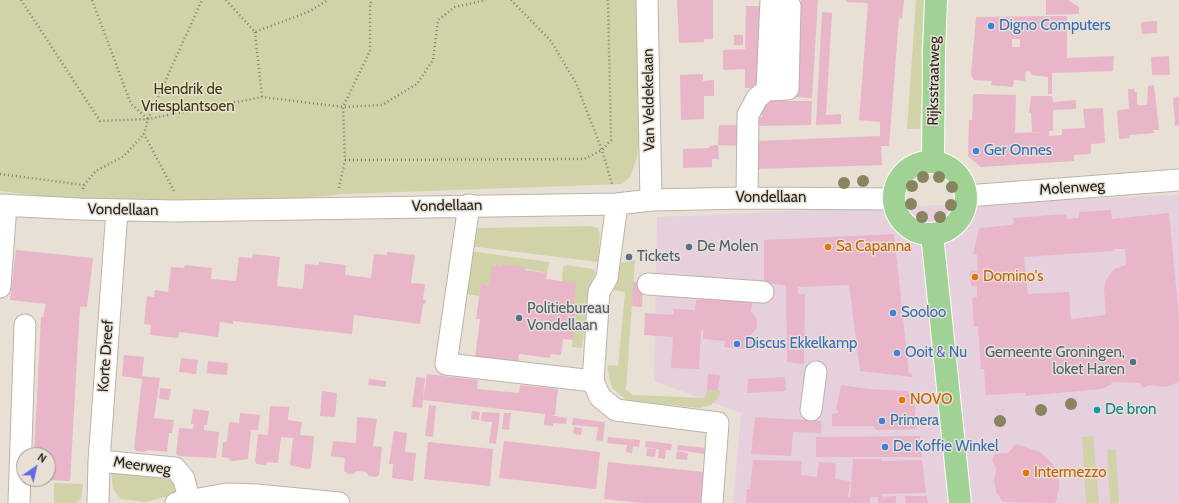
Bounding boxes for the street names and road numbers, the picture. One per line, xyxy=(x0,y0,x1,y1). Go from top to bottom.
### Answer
street label: Rijksstraatweg xyxy=(924,36,944,126)
street label: Van Veldekelaan xyxy=(639,48,659,152)
street label: Molenweg xyxy=(1039,177,1105,199)
street label: Vondellaan xyxy=(736,189,806,207)
street label: Vondellaan xyxy=(411,196,483,216)
street label: Vondellaan xyxy=(87,200,159,220)
street label: Korte Dreef xyxy=(94,319,118,393)
street label: Meerweg xyxy=(112,453,172,479)

